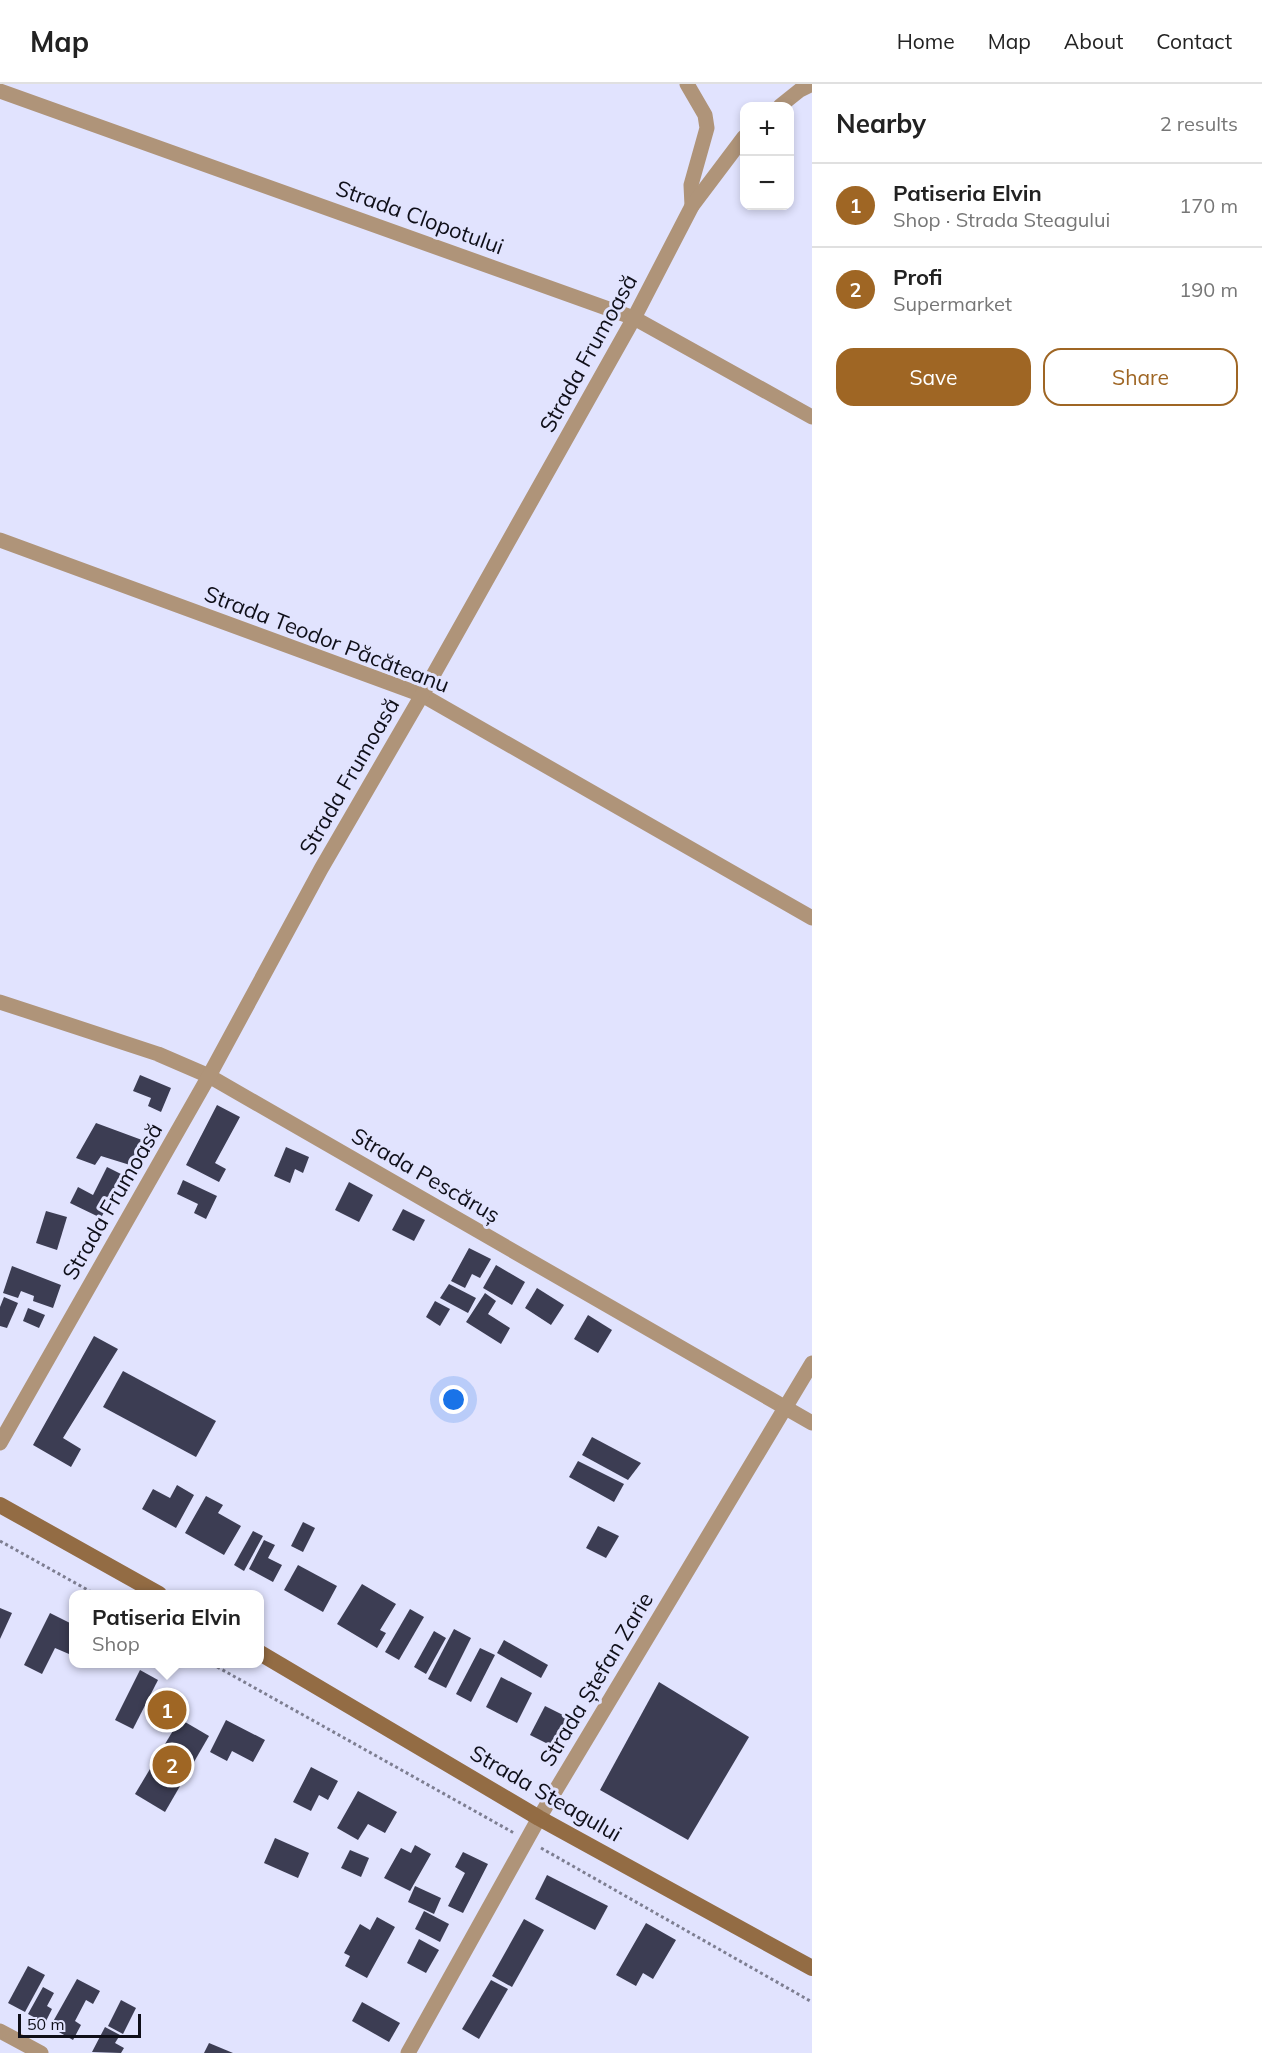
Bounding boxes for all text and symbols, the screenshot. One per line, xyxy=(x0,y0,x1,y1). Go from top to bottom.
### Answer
text: Map xyxy=(30,24,89,59)
text: Home xyxy=(897,28,955,54)
text: Map xyxy=(988,28,1031,54)
text: About xyxy=(1064,28,1123,54)
text: Contact xyxy=(1156,28,1232,54)
map controls xyxy=(740,102,794,210)
button: + xyxy=(740,102,794,156)
text: Nearby xyxy=(836,107,926,140)
text: 2 results xyxy=(1160,111,1238,136)
button: − xyxy=(740,156,794,210)
street label: Strada Clopotului xyxy=(332,174,508,260)
text: Patiseria Elvin xyxy=(893,179,1042,207)
text: 1 xyxy=(850,193,862,218)
text: 170 m xyxy=(1179,193,1238,218)
text: Shop · Strada Steagului xyxy=(893,207,1110,232)
text: Profi xyxy=(893,263,943,291)
street label: Strada Frumoasă xyxy=(533,269,643,437)
text: 2 xyxy=(850,277,862,302)
text: 190 m xyxy=(1179,277,1238,302)
text: Supermarket xyxy=(893,291,1012,316)
button: Save xyxy=(836,348,1031,406)
button: Share xyxy=(1043,348,1238,406)
street label: Strada Teodor Păcăteanu xyxy=(201,579,453,699)
street label: Strada Frumoasă xyxy=(293,693,405,859)
street label: Strada Frumoasă xyxy=(56,1118,168,1284)
street label: Strada Pescăruș xyxy=(347,1121,505,1229)
your location xyxy=(439,1385,468,1414)
street label: Strada Ștefan Zarie xyxy=(533,1587,659,1771)
popup xyxy=(69,1590,264,1668)
text: Patiseria Elvin xyxy=(92,1603,241,1631)
text: Shop xyxy=(92,1631,140,1656)
pin: 1 xyxy=(148,1688,186,1732)
street label: Strada Steagului xyxy=(465,1738,627,1848)
pin: 2 xyxy=(152,1742,192,1788)
scale bar xyxy=(18,2011,141,2038)
text: 50 m xyxy=(27,2014,64,2034)

